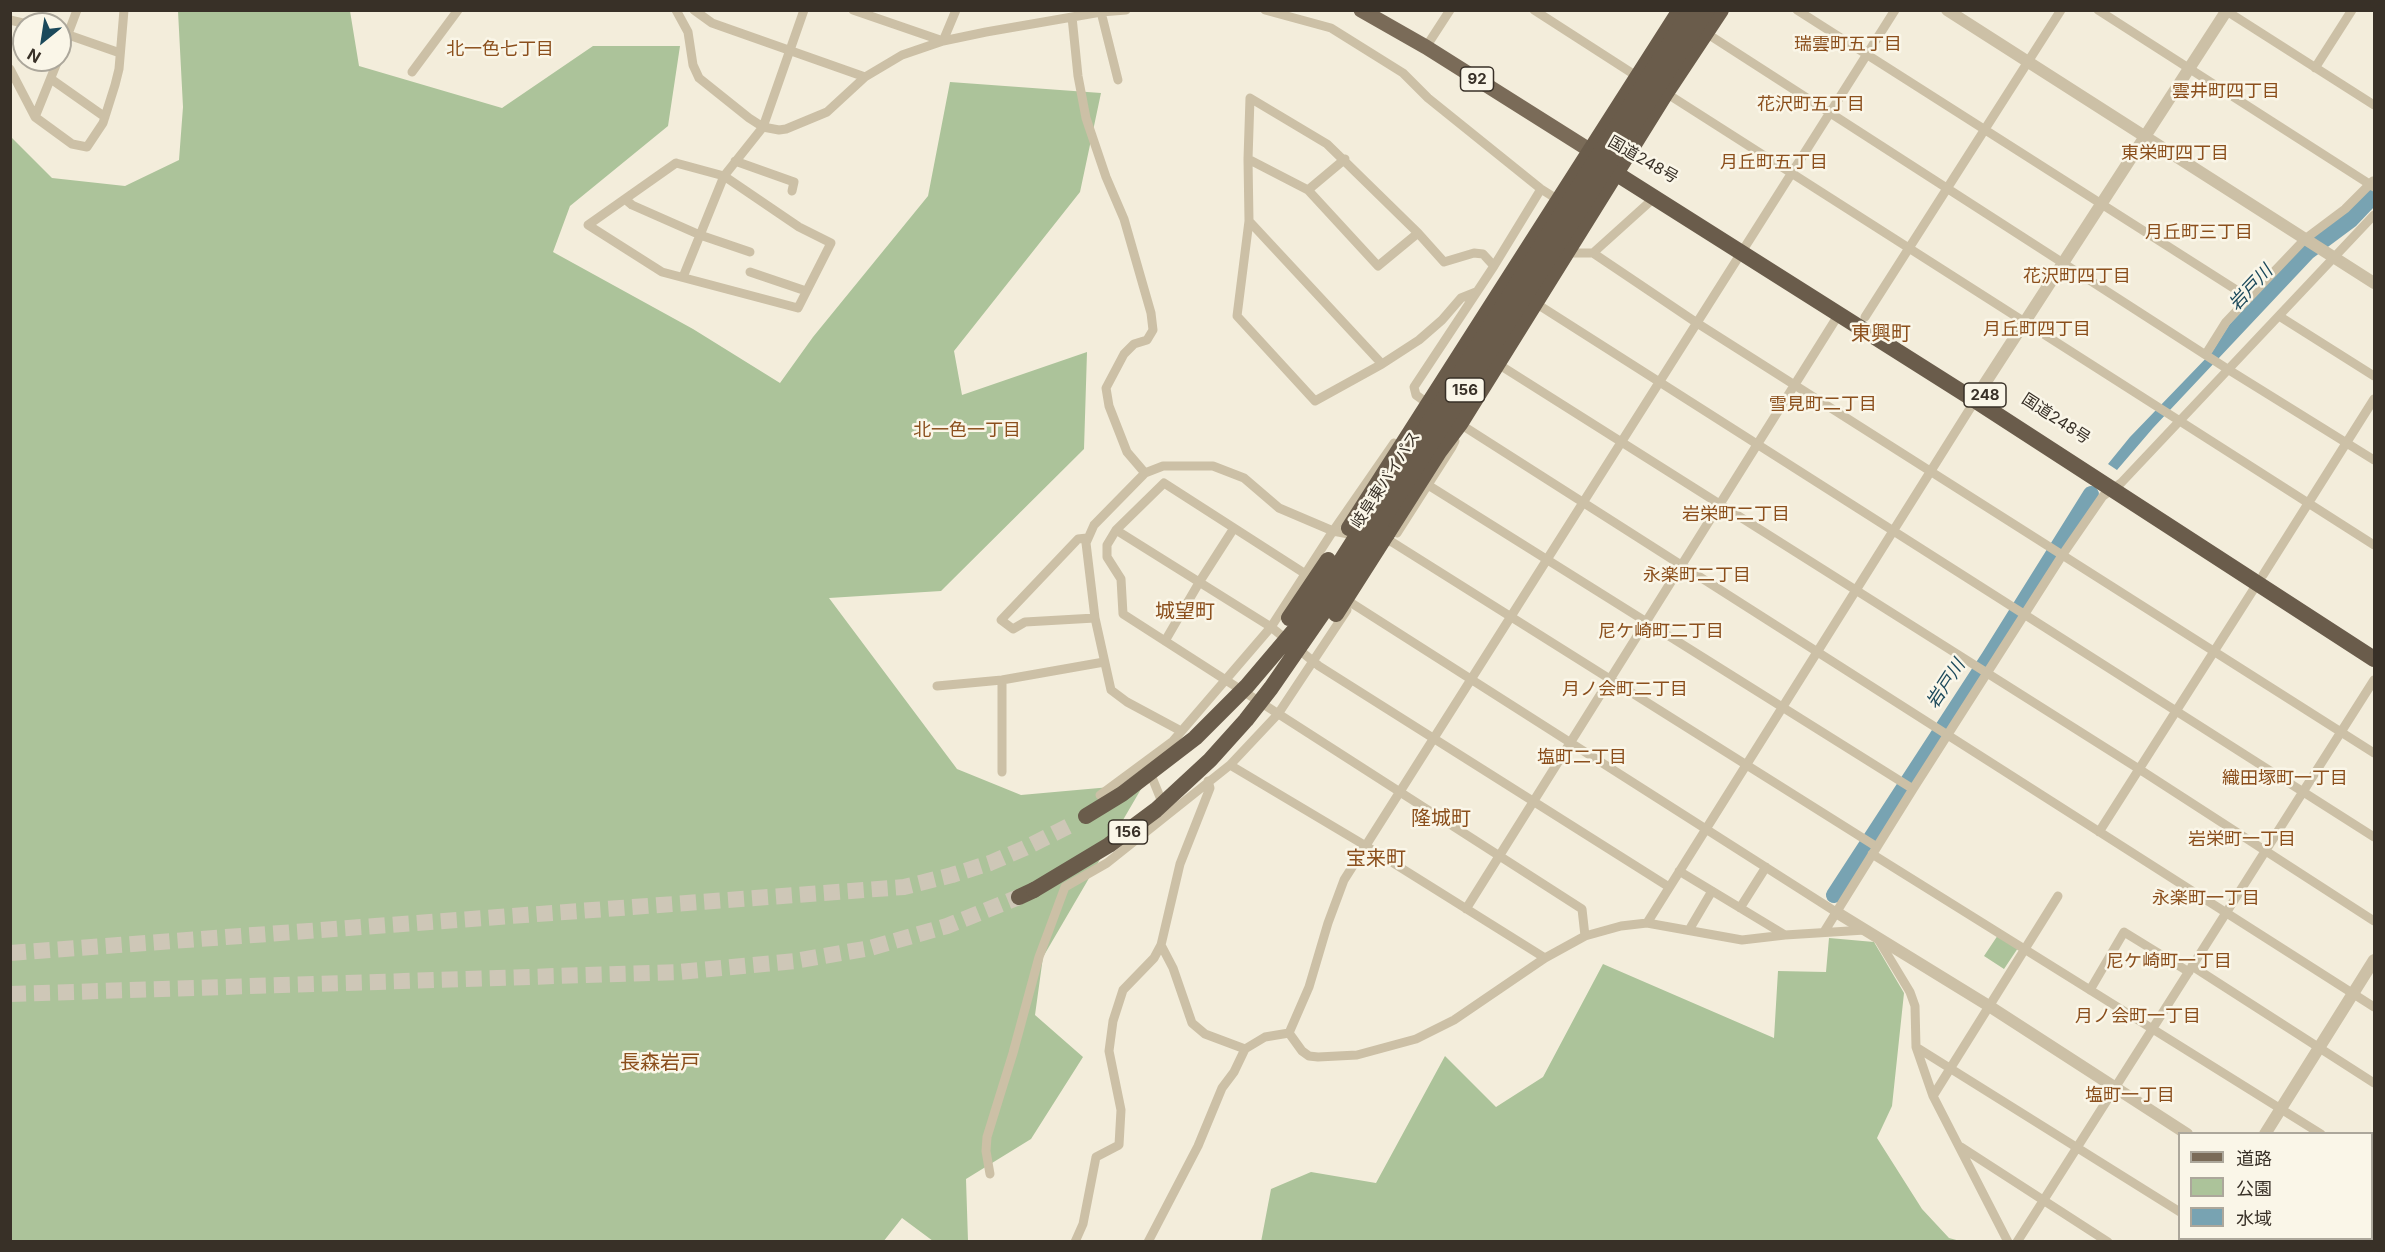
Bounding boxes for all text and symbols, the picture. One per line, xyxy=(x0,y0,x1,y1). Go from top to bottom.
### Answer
north arrow xyxy=(12,12,72,72)
district label: 瑞雲町五丁目 xyxy=(1794,34,1902,56)
district label: 北一色七丁目 xyxy=(446,39,554,61)
text: N xyxy=(24,44,44,68)
road number: 92 xyxy=(1460,67,1494,91)
district label: 雲井町四丁目 xyxy=(2172,81,2280,103)
district label: 花沢町五丁目 xyxy=(1757,94,1865,116)
street label: 国道248号 xyxy=(1605,132,1681,188)
district label: 東栄町四丁目 xyxy=(2121,143,2229,165)
district label: 月丘町五丁目 xyxy=(1720,152,1828,174)
district label: 月丘町三丁目 xyxy=(2145,222,2253,244)
water label: 岩戸川 xyxy=(2225,261,2277,315)
district label: 花沢町四丁目 xyxy=(2023,266,2131,288)
district label: 月丘町四丁目 xyxy=(1983,319,2091,341)
district label: 東興町 xyxy=(1851,322,1911,346)
road number: 156 xyxy=(1446,378,1484,402)
road number: 248 xyxy=(1964,383,2006,407)
street label: 国道248号 xyxy=(2018,390,2094,448)
district label: 雪見町二丁目 xyxy=(1769,394,1877,416)
district label: 北一色一丁目 xyxy=(913,420,1021,442)
street label: 岐阜東バイパス xyxy=(1347,428,1425,532)
district label: 岩栄町二丁目 xyxy=(1682,504,1790,526)
district label: 永楽町二丁目 xyxy=(1643,565,1751,587)
district label: 城望町 xyxy=(1155,600,1215,624)
district label: 尼ケ崎町二丁目 xyxy=(1598,621,1724,643)
water label: 岩戸川 xyxy=(1922,655,1970,713)
district label: 月ノ会町二丁目 xyxy=(1562,679,1688,701)
district label: 塩町二丁目 xyxy=(1537,747,1627,769)
district label: 織田塚町一丁目 xyxy=(2222,768,2348,790)
district label: 隆城町 xyxy=(1411,807,1471,831)
road number: 156 xyxy=(1108,820,1148,844)
district label: 岩栄町一丁目 xyxy=(2188,829,2296,851)
district label: 宝来町 xyxy=(1346,847,1406,871)
district label: 永楽町一丁目 xyxy=(2152,888,2260,910)
district label: 尼ケ崎町一丁目 xyxy=(2106,951,2232,973)
district label: 月ノ会町一丁目 xyxy=(2075,1006,2201,1028)
district label: 長森岩戸 xyxy=(620,1051,700,1075)
district label: 塩町一丁目 xyxy=(2085,1085,2175,1107)
legend xyxy=(2178,1132,2373,1240)
text: 道路 xyxy=(2236,1148,2272,1169)
text: 公園 xyxy=(2236,1178,2272,1199)
text: 水域 xyxy=(2236,1208,2272,1229)

